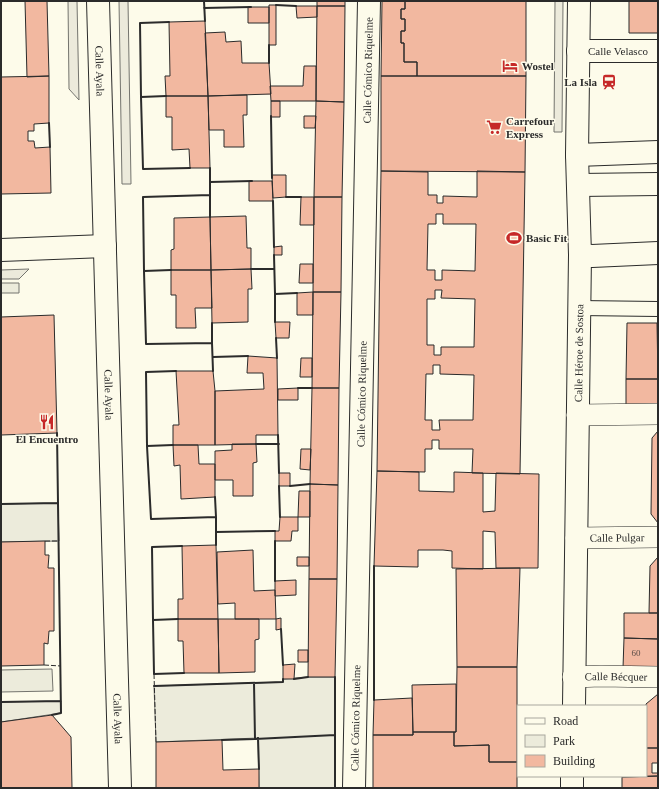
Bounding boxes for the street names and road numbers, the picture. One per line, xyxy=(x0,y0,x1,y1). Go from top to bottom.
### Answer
street label: Calle Cómico Riquelme xyxy=(361,17,375,123)
street label: Calle Ayala xyxy=(93,45,107,97)
street label: Calle Velasco xyxy=(588,45,649,57)
street label: Calle Héroe de Sostoa xyxy=(572,304,585,402)
street label: Calle Cómico Riquelme xyxy=(354,341,369,447)
street label: Calle Ayala xyxy=(102,369,116,420)
street label: Calle Pulgar xyxy=(590,531,645,544)
street label: Calle Cómico Riquelme xyxy=(348,665,362,771)
street label: Calle Bécquer xyxy=(584,670,648,683)
street label: Calle Ayala xyxy=(111,693,125,744)

